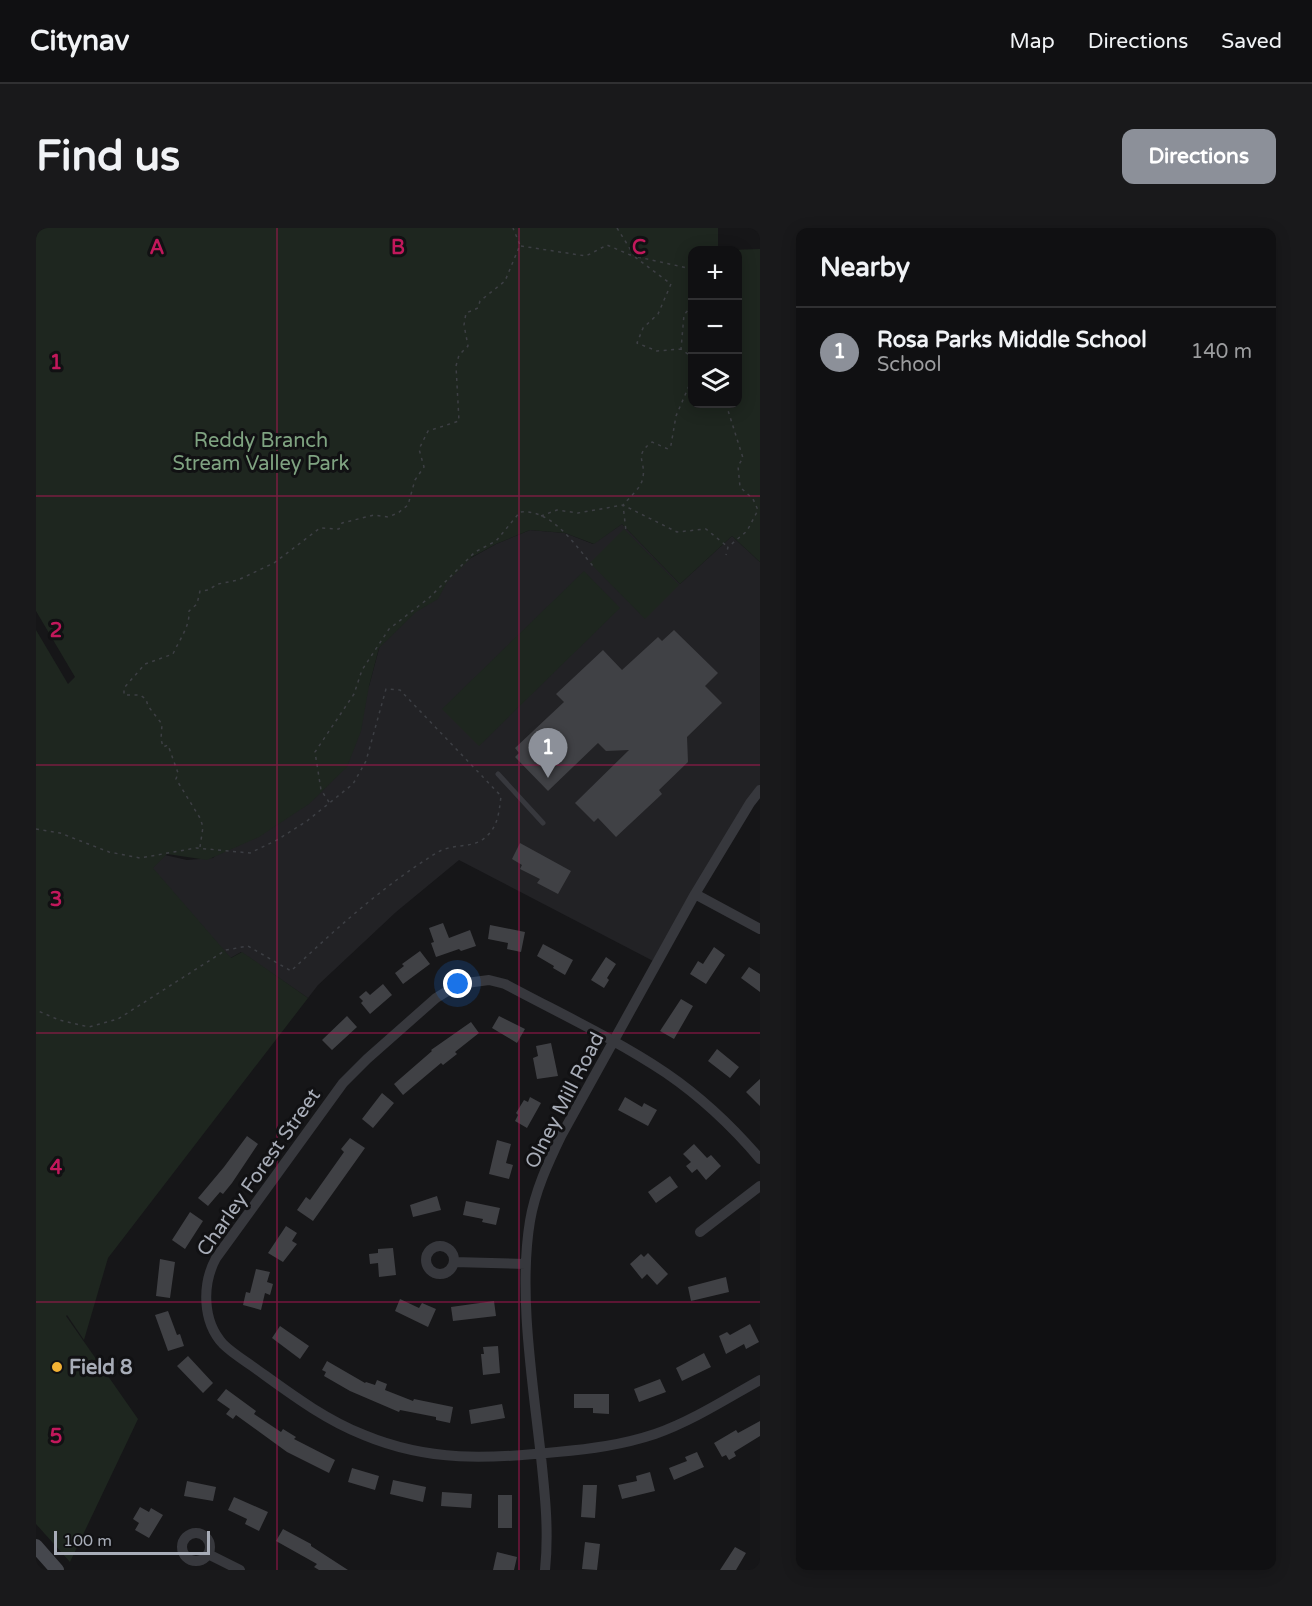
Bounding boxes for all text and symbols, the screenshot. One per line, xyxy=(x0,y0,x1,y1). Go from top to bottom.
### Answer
text: Citynav xyxy=(30,24,129,58)
text: Map xyxy=(1009,29,1055,54)
text: Directions xyxy=(1088,29,1188,54)
text: Saved xyxy=(1221,29,1282,54)
button: Directions xyxy=(1122,129,1276,184)
text: Find us xyxy=(36,131,180,182)
text: A xyxy=(150,236,165,260)
text: B xyxy=(391,236,405,260)
text: C xyxy=(632,236,646,260)
map controls xyxy=(688,246,742,408)
button: + xyxy=(688,246,742,300)
text: Nearby xyxy=(820,252,910,283)
button: − xyxy=(688,300,742,354)
text: Rosa Parks Middle School xyxy=(877,327,1147,353)
text: 1 xyxy=(833,340,846,364)
text: 140 m xyxy=(1191,340,1252,364)
text: 1 xyxy=(50,351,62,375)
text: School xyxy=(877,353,941,377)
button: layers xyxy=(688,354,742,408)
park label: Reddy Branch Stream Valley Park xyxy=(173,429,350,476)
text: 2 xyxy=(50,619,62,643)
pin: 1 xyxy=(528,728,568,778)
text: 3 xyxy=(50,888,62,912)
your location xyxy=(443,969,472,998)
street label: Olney Mill Road xyxy=(520,1028,610,1173)
street label: Charley Forest Street xyxy=(192,1084,326,1261)
text: 4 xyxy=(50,1156,63,1180)
place label: Field 8 xyxy=(69,1356,133,1380)
marker: Field 8 xyxy=(50,1360,64,1374)
text: 5 xyxy=(50,1425,62,1449)
scale bar xyxy=(54,1528,210,1556)
text: 100 m xyxy=(63,1531,112,1551)

